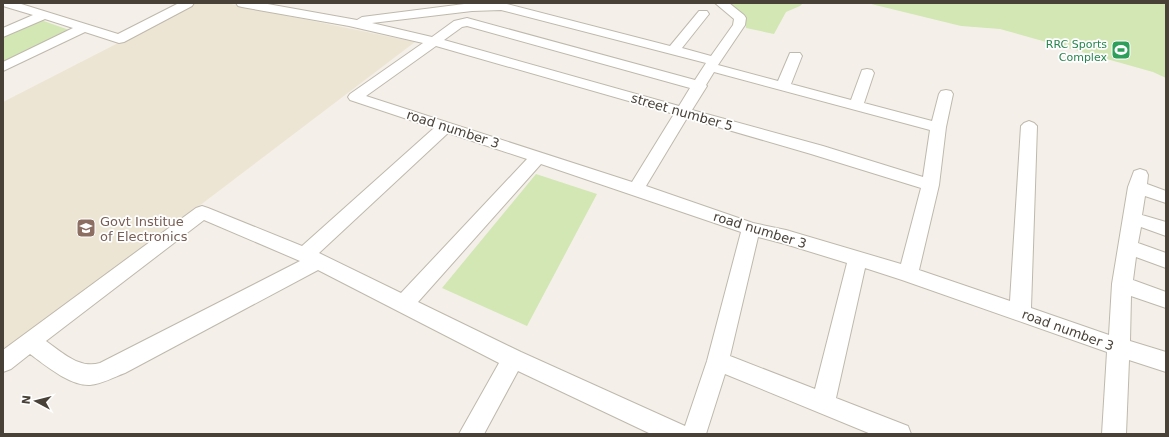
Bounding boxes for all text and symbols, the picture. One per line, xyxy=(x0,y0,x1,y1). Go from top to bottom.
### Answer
place label: RRC Sports Complex xyxy=(1046,38,1107,64)
sports icon: RRC Sports Complex xyxy=(1110,39,1132,61)
street label: street number 5 xyxy=(629,90,735,134)
street label: road number 3 xyxy=(405,107,501,151)
street label: road number 3 xyxy=(712,209,808,251)
place label: Govt Institue of Electronics xyxy=(100,214,188,244)
school or university icon: Govt Institue of Electronics xyxy=(75,217,97,239)
street label: road number 3 xyxy=(1020,306,1116,354)
north arrow xyxy=(16,381,56,421)
text: N xyxy=(20,394,34,405)

